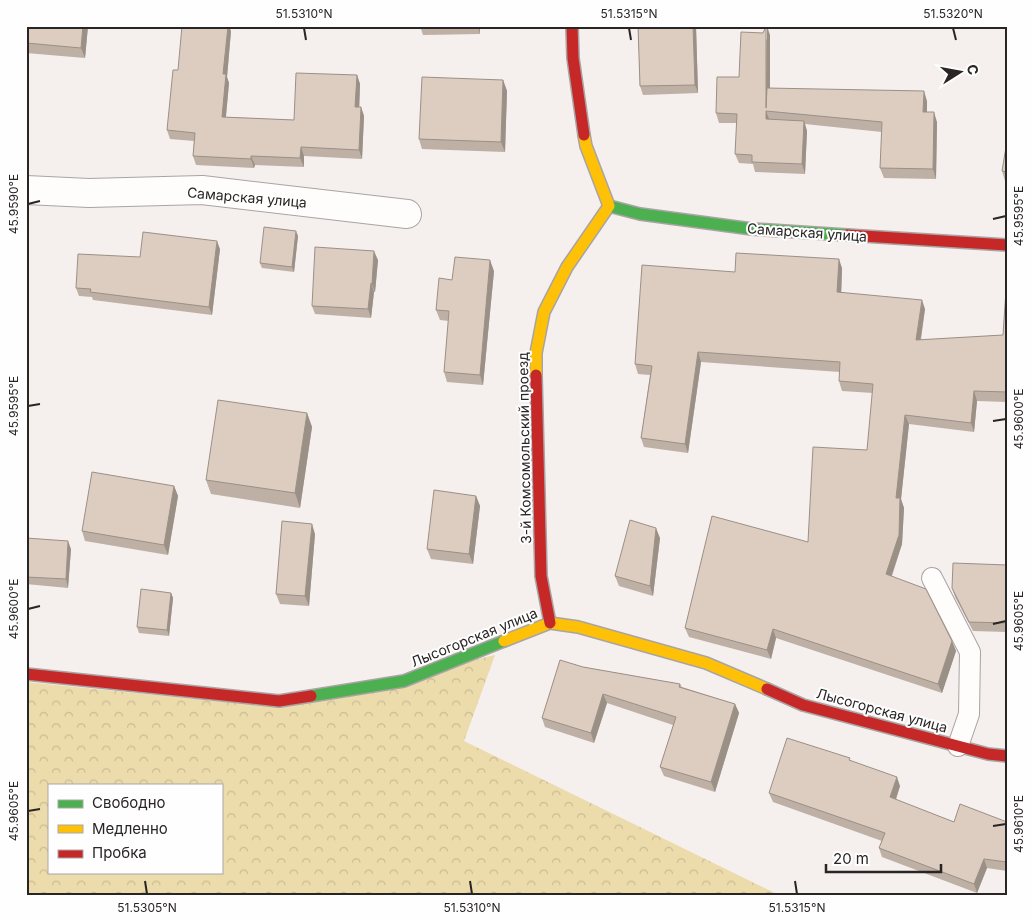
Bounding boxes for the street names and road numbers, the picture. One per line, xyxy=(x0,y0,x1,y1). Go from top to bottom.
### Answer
street label: Самарская улица xyxy=(186,183,308,211)
street label: Самарская улица xyxy=(746,219,868,245)
street label: 3-й Комсомольский проезд xyxy=(514,352,534,544)
street label: Лысогорская улица xyxy=(408,604,540,670)
street label: Лысогорская улица xyxy=(815,684,949,736)

